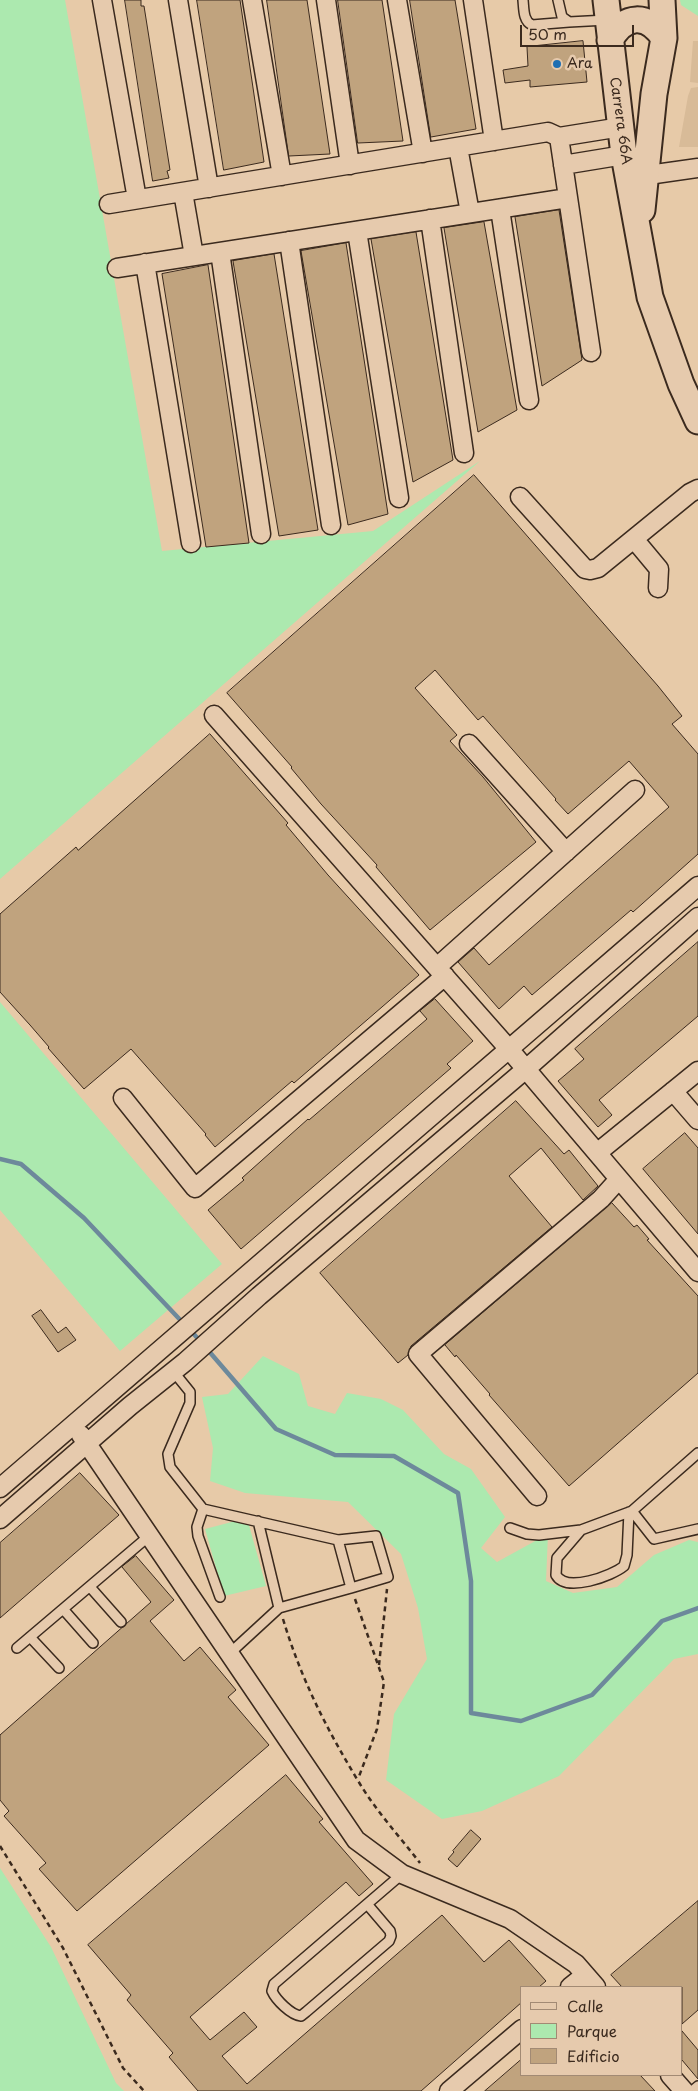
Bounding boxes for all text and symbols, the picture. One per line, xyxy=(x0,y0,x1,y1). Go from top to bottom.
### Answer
scale bar xyxy=(523,15,637,47)
text: 50 m xyxy=(528,22,567,45)
place label: Ara xyxy=(567,56,593,72)
marker: Ara xyxy=(551,58,563,70)
street label: Carrera 66A xyxy=(606,76,634,166)
legend xyxy=(520,1986,683,2076)
text: Calle xyxy=(567,1994,604,2017)
text: Parque xyxy=(567,2019,617,2042)
text: Edificio xyxy=(567,2044,620,2067)

